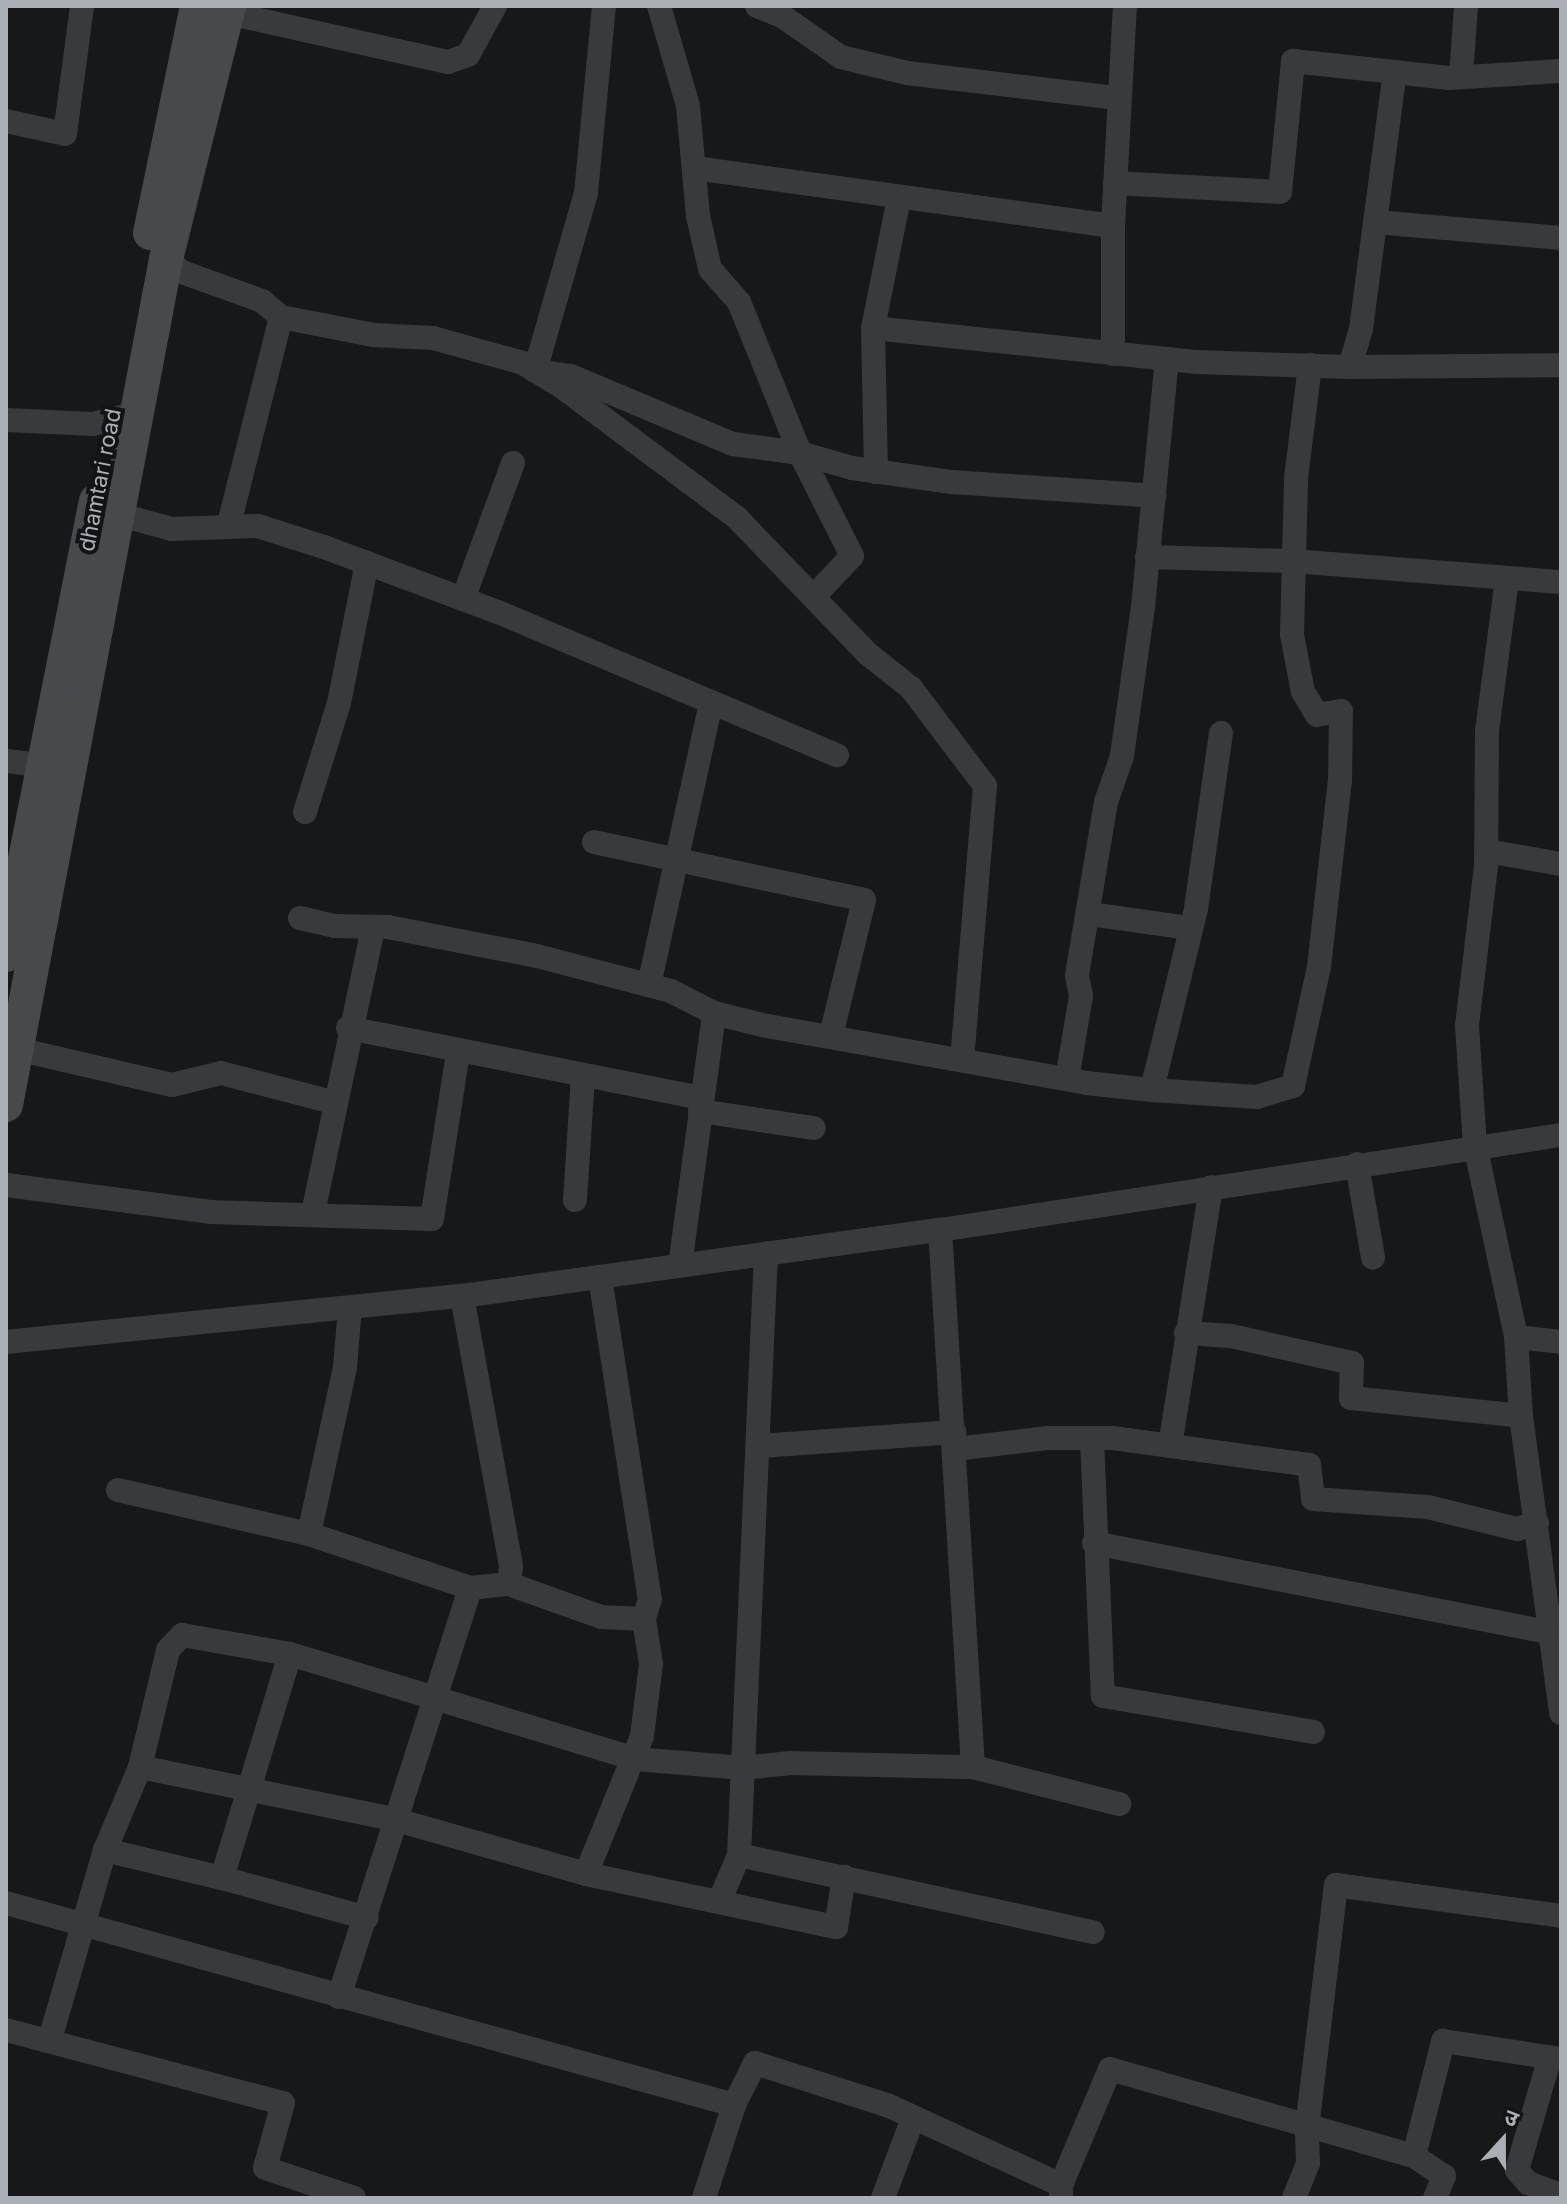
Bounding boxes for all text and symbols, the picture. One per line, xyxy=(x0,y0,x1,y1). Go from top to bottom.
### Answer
street label: dhamtari road xyxy=(73,406,127,554)
north arrow xyxy=(1463,2100,1543,2180)
text: उ xyxy=(1501,2103,1522,2132)

